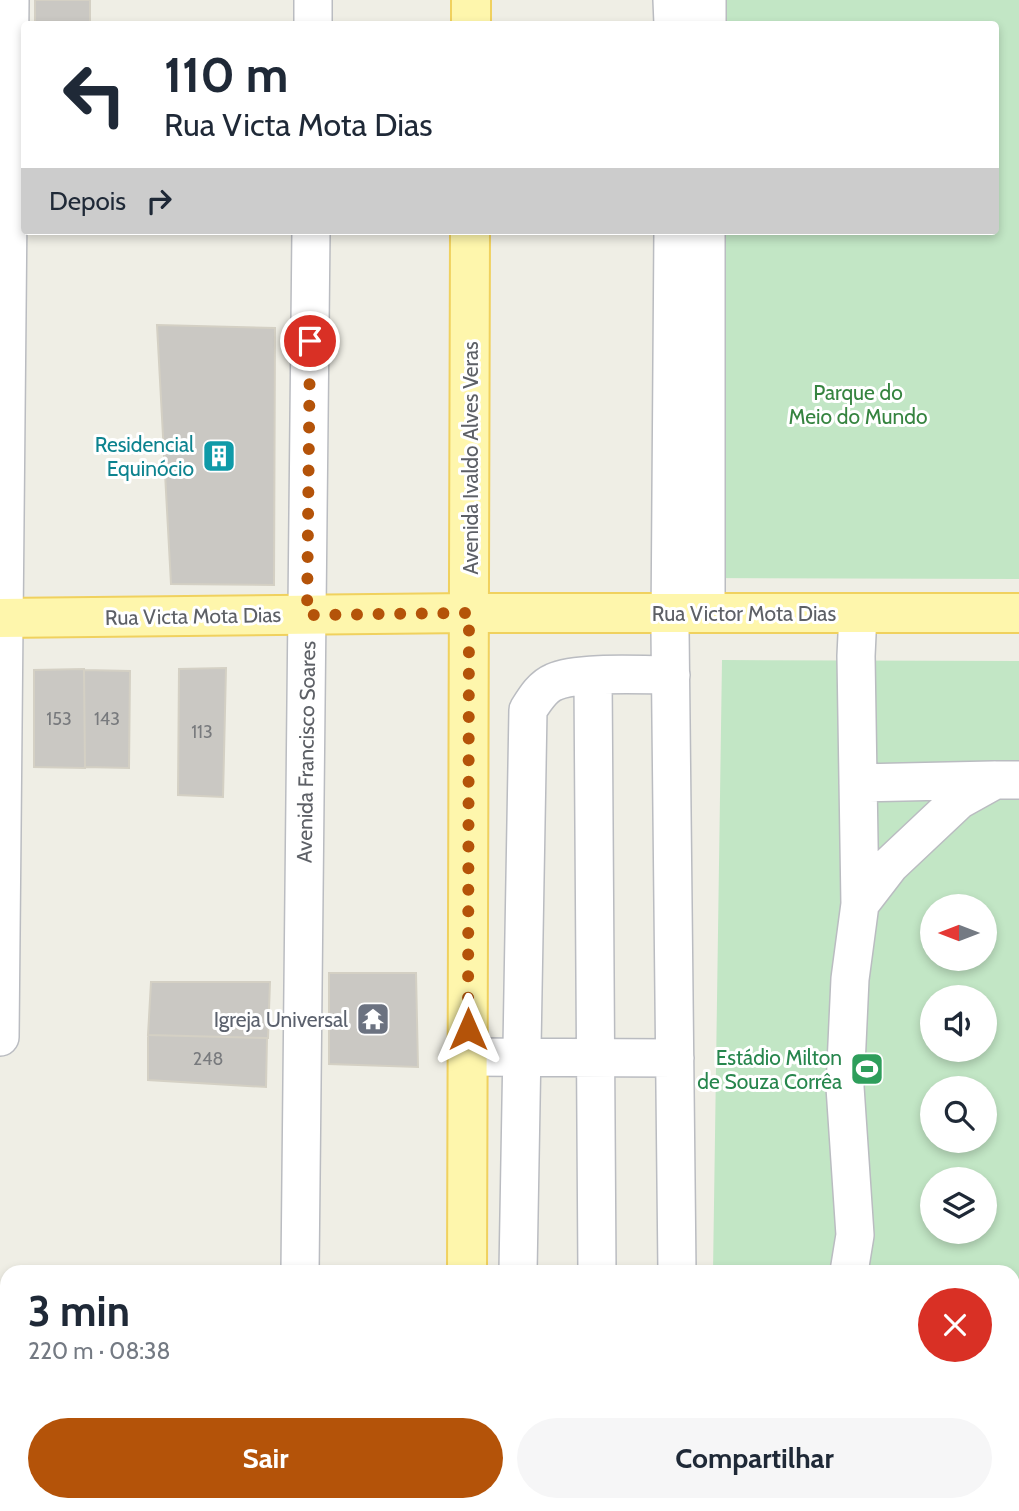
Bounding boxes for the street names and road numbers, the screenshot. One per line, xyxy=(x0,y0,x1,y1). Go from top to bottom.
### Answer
street label: Avenida Ivaldo Alves Veras xyxy=(458,341,483,575)
street label: Rua Victor Mota Dias xyxy=(652,601,836,626)
street label: Rua Victa Mota Dias xyxy=(105,602,282,630)
street label: Avenida Francisco Soares xyxy=(292,640,320,863)

